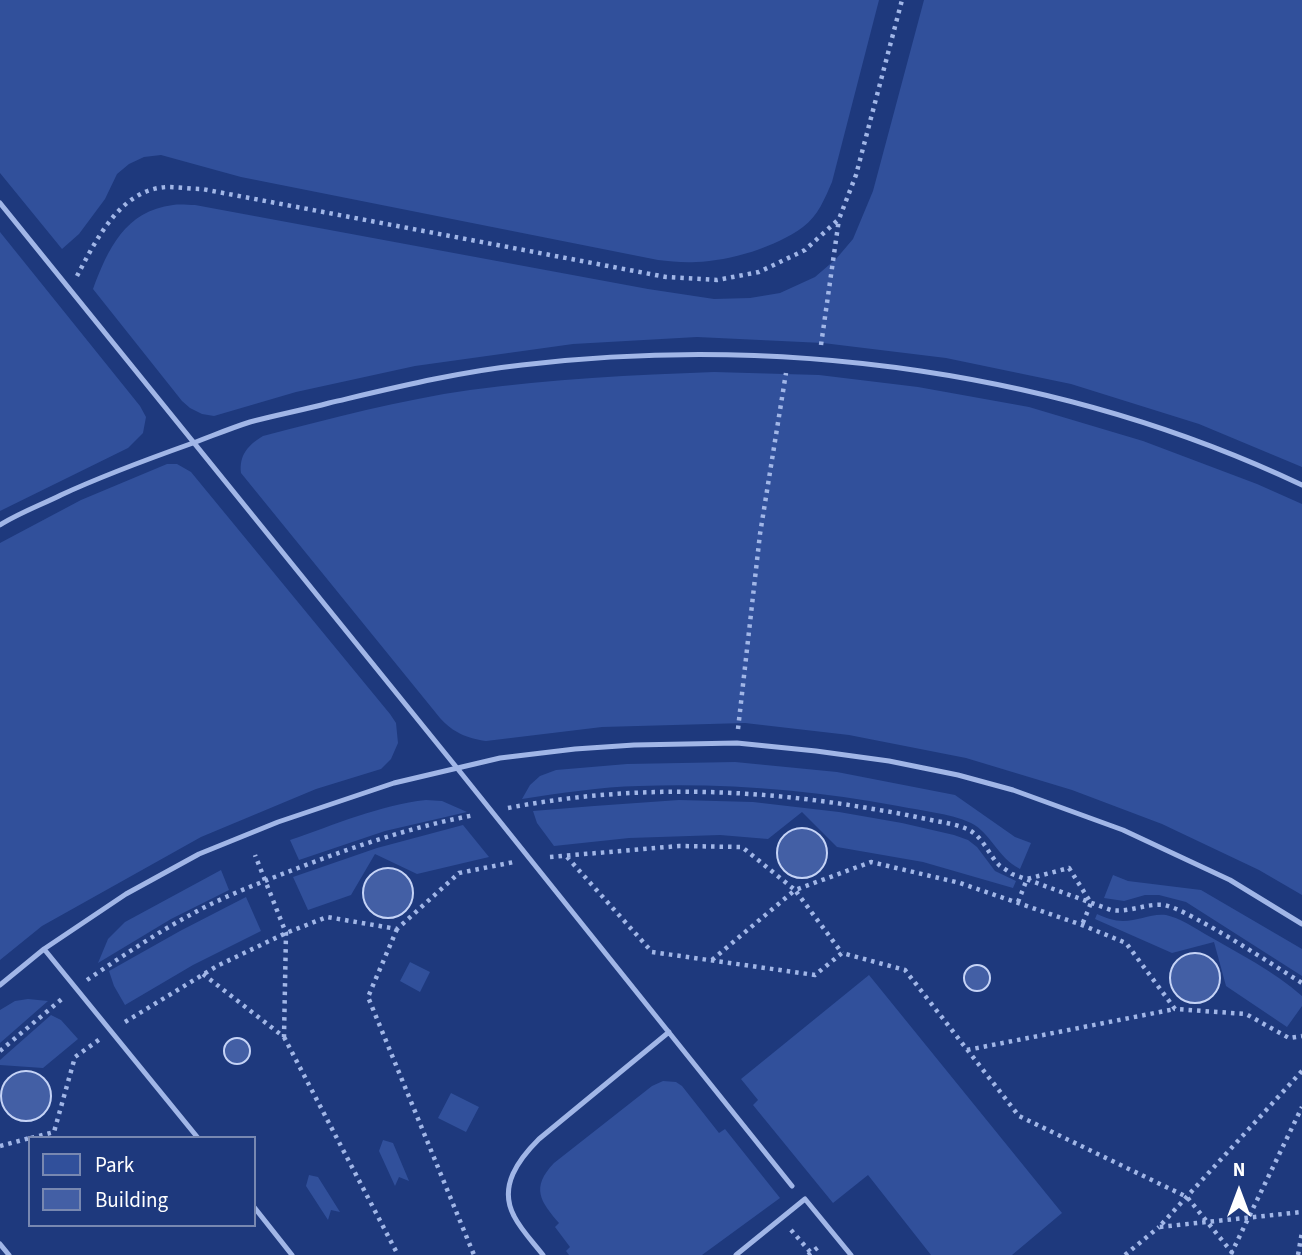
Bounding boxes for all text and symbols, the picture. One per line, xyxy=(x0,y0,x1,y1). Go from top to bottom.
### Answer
legend xyxy=(28,1136,256,1227)
text: Park xyxy=(95,1150,134,1180)
north arrow xyxy=(1204,1157,1274,1227)
text: N xyxy=(1233,1157,1245,1184)
text: Building xyxy=(95,1185,168,1215)

